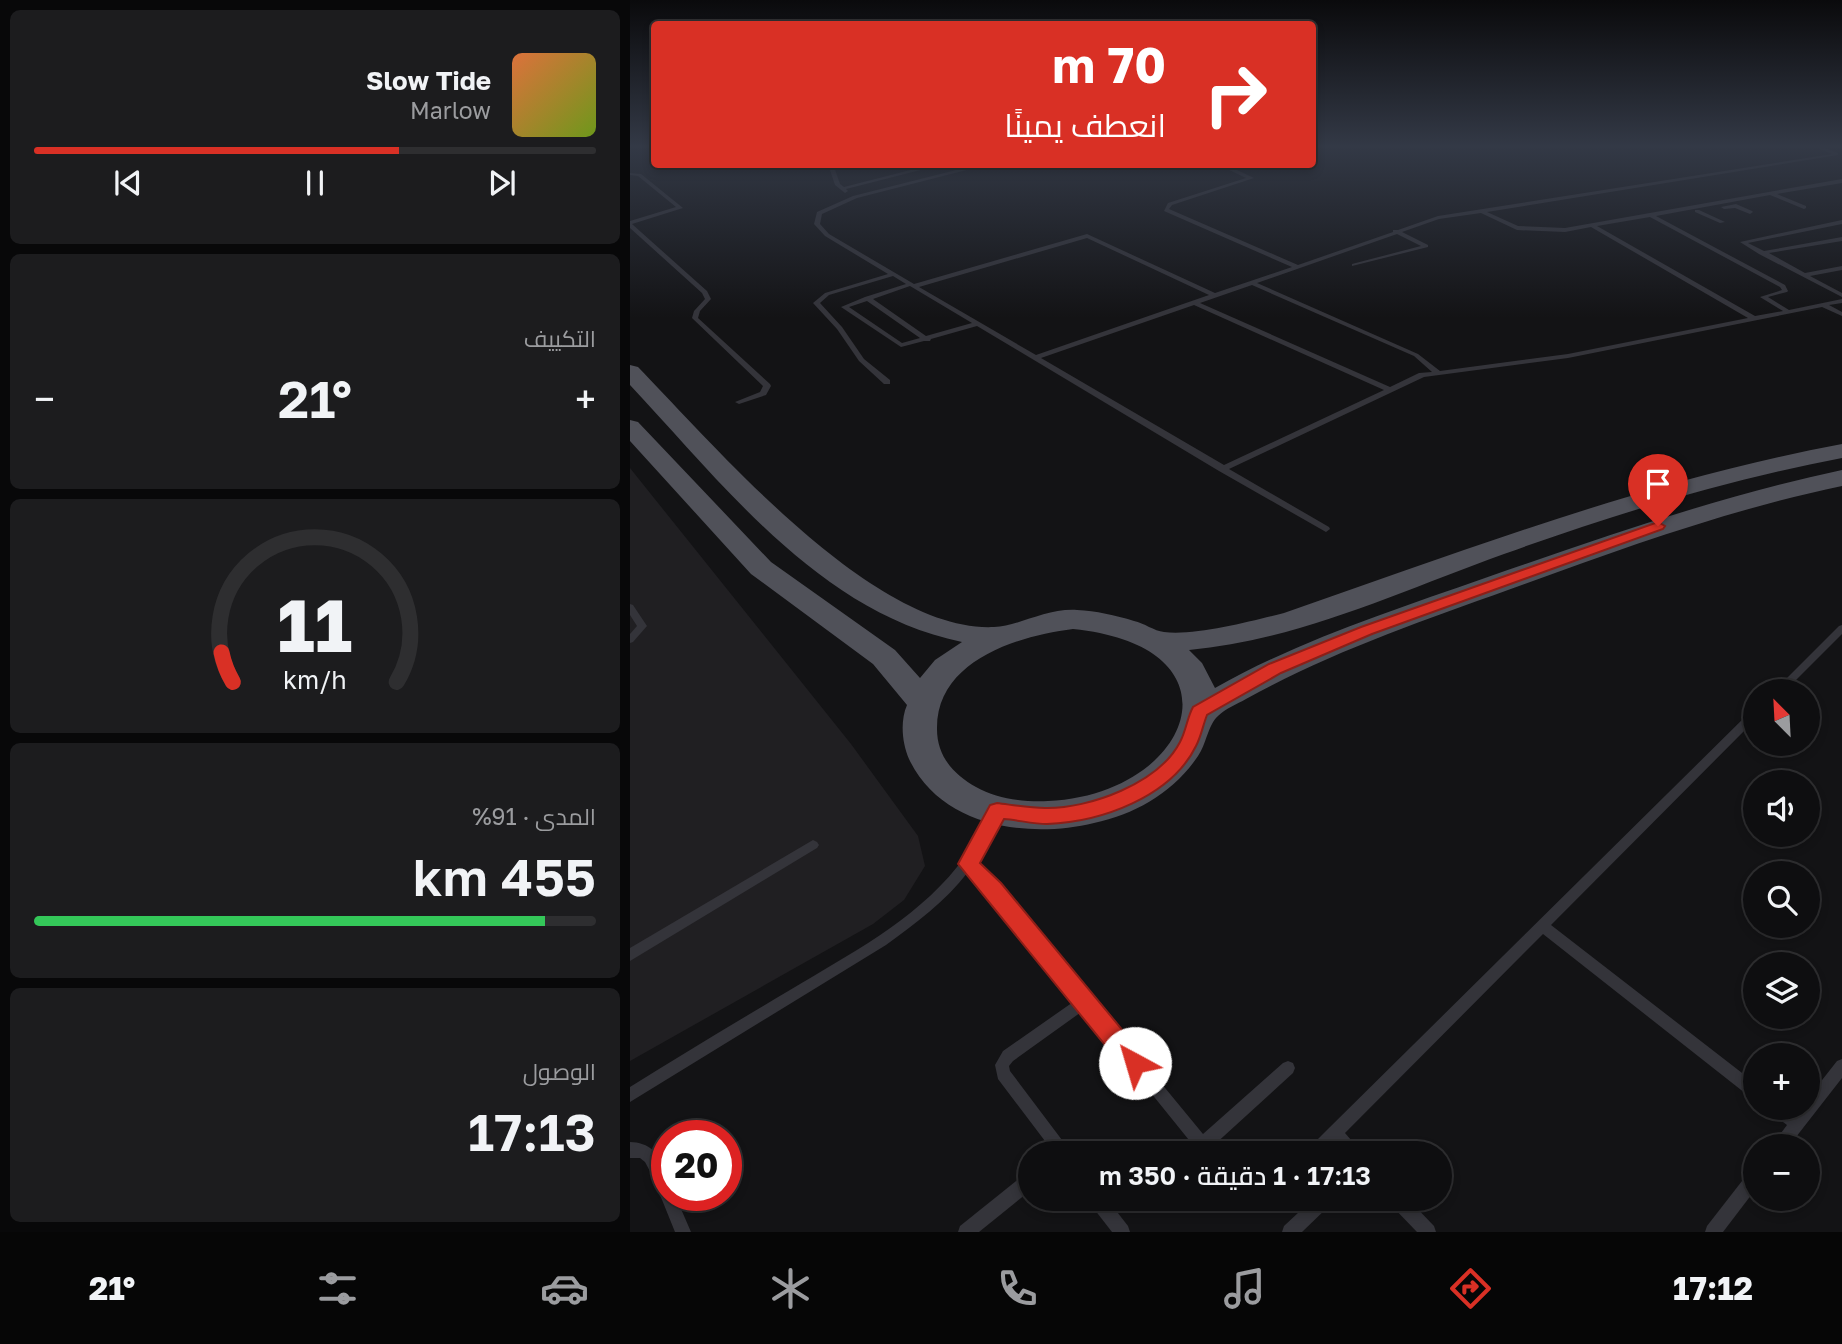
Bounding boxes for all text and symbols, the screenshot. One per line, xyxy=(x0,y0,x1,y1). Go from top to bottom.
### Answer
text: 70 m xyxy=(1052,35,1166,94)
icon: right xyxy=(1190,49,1281,140)
text: Slow Tide xyxy=(366,65,491,96)
text: Marlow xyxy=(410,96,491,124)
text: انعطف يمينًا xyxy=(1004,106,1166,144)
icon: previous xyxy=(109,164,147,202)
icon: pause xyxy=(296,164,334,202)
icon: next xyxy=(483,164,521,202)
text: التكييف xyxy=(524,324,596,352)
text: 21° xyxy=(278,367,352,429)
text: − xyxy=(34,376,55,421)
text: + xyxy=(575,376,596,421)
pin xyxy=(1628,454,1688,526)
icon: arrive xyxy=(1639,465,1677,503)
text: 11 xyxy=(278,581,352,668)
text: km/h xyxy=(283,664,347,695)
north arrow xyxy=(1743,679,1820,756)
map controls xyxy=(1743,679,1820,1211)
button: sound xyxy=(1743,770,1820,847)
text: المدى · 91% xyxy=(472,802,596,830)
text: 455 km xyxy=(413,845,596,907)
button: search xyxy=(1743,861,1820,938)
button: layers xyxy=(1743,952,1820,1029)
position arrow xyxy=(1098,1026,1172,1100)
button: + xyxy=(1743,1043,1820,1120)
text: الوصول xyxy=(523,1057,596,1085)
text: 17:13 xyxy=(468,1100,596,1162)
speed limit sign: 20 xyxy=(651,1120,742,1211)
button: − xyxy=(1743,1134,1820,1211)
text: 17:13 · 1 دقيقة · 350 m xyxy=(1099,1160,1371,1191)
icon: filters xyxy=(313,1264,362,1313)
icon: car xyxy=(540,1264,589,1313)
icon: climate xyxy=(766,1264,815,1313)
icon: phone xyxy=(993,1264,1042,1313)
icon: music xyxy=(1220,1264,1269,1313)
icon: directions xyxy=(1446,1264,1495,1313)
text: 21° xyxy=(89,1269,135,1307)
text: 17:12 xyxy=(1673,1269,1753,1307)

